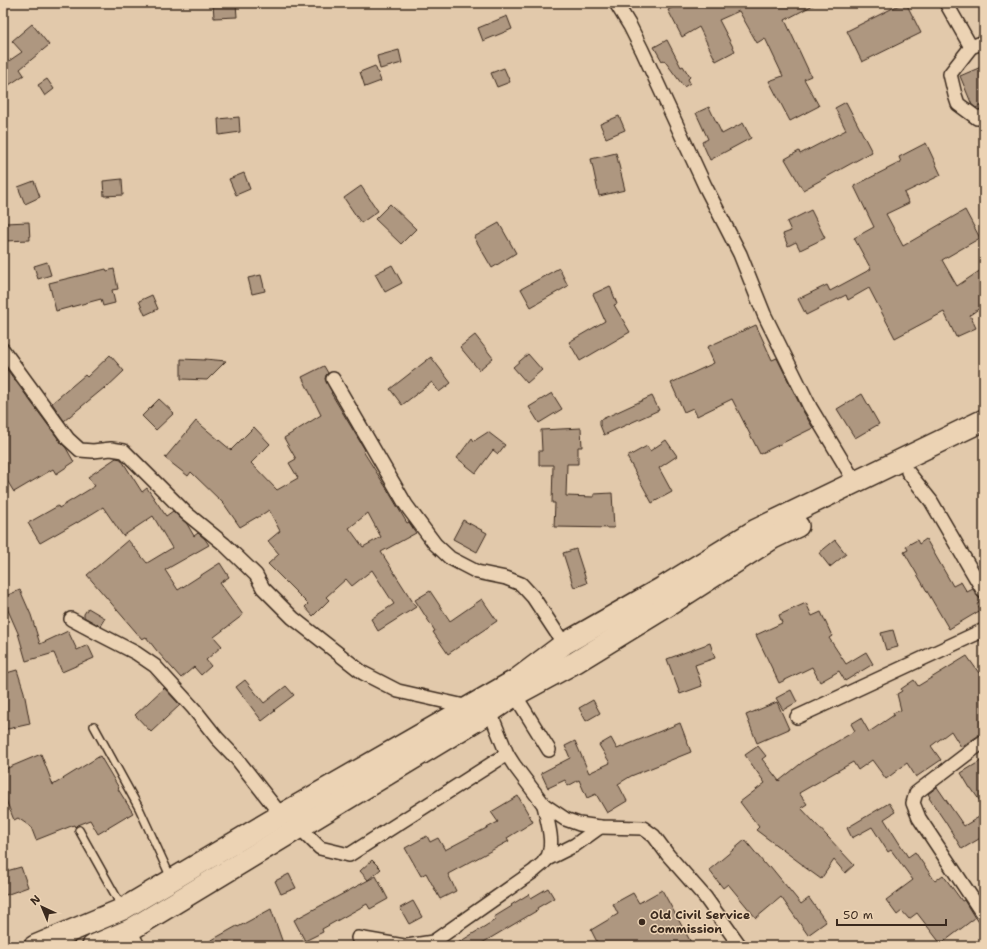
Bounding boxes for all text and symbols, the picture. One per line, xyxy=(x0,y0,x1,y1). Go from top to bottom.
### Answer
north arrow xyxy=(22,887,62,927)
text: N xyxy=(27,892,44,909)
scale bar xyxy=(837,901,946,927)
place label: Old Civil Service Commission xyxy=(650,907,750,937)
text: 50 m xyxy=(843,907,873,923)
marker: Old Civil Service Commission xyxy=(637,917,647,927)

